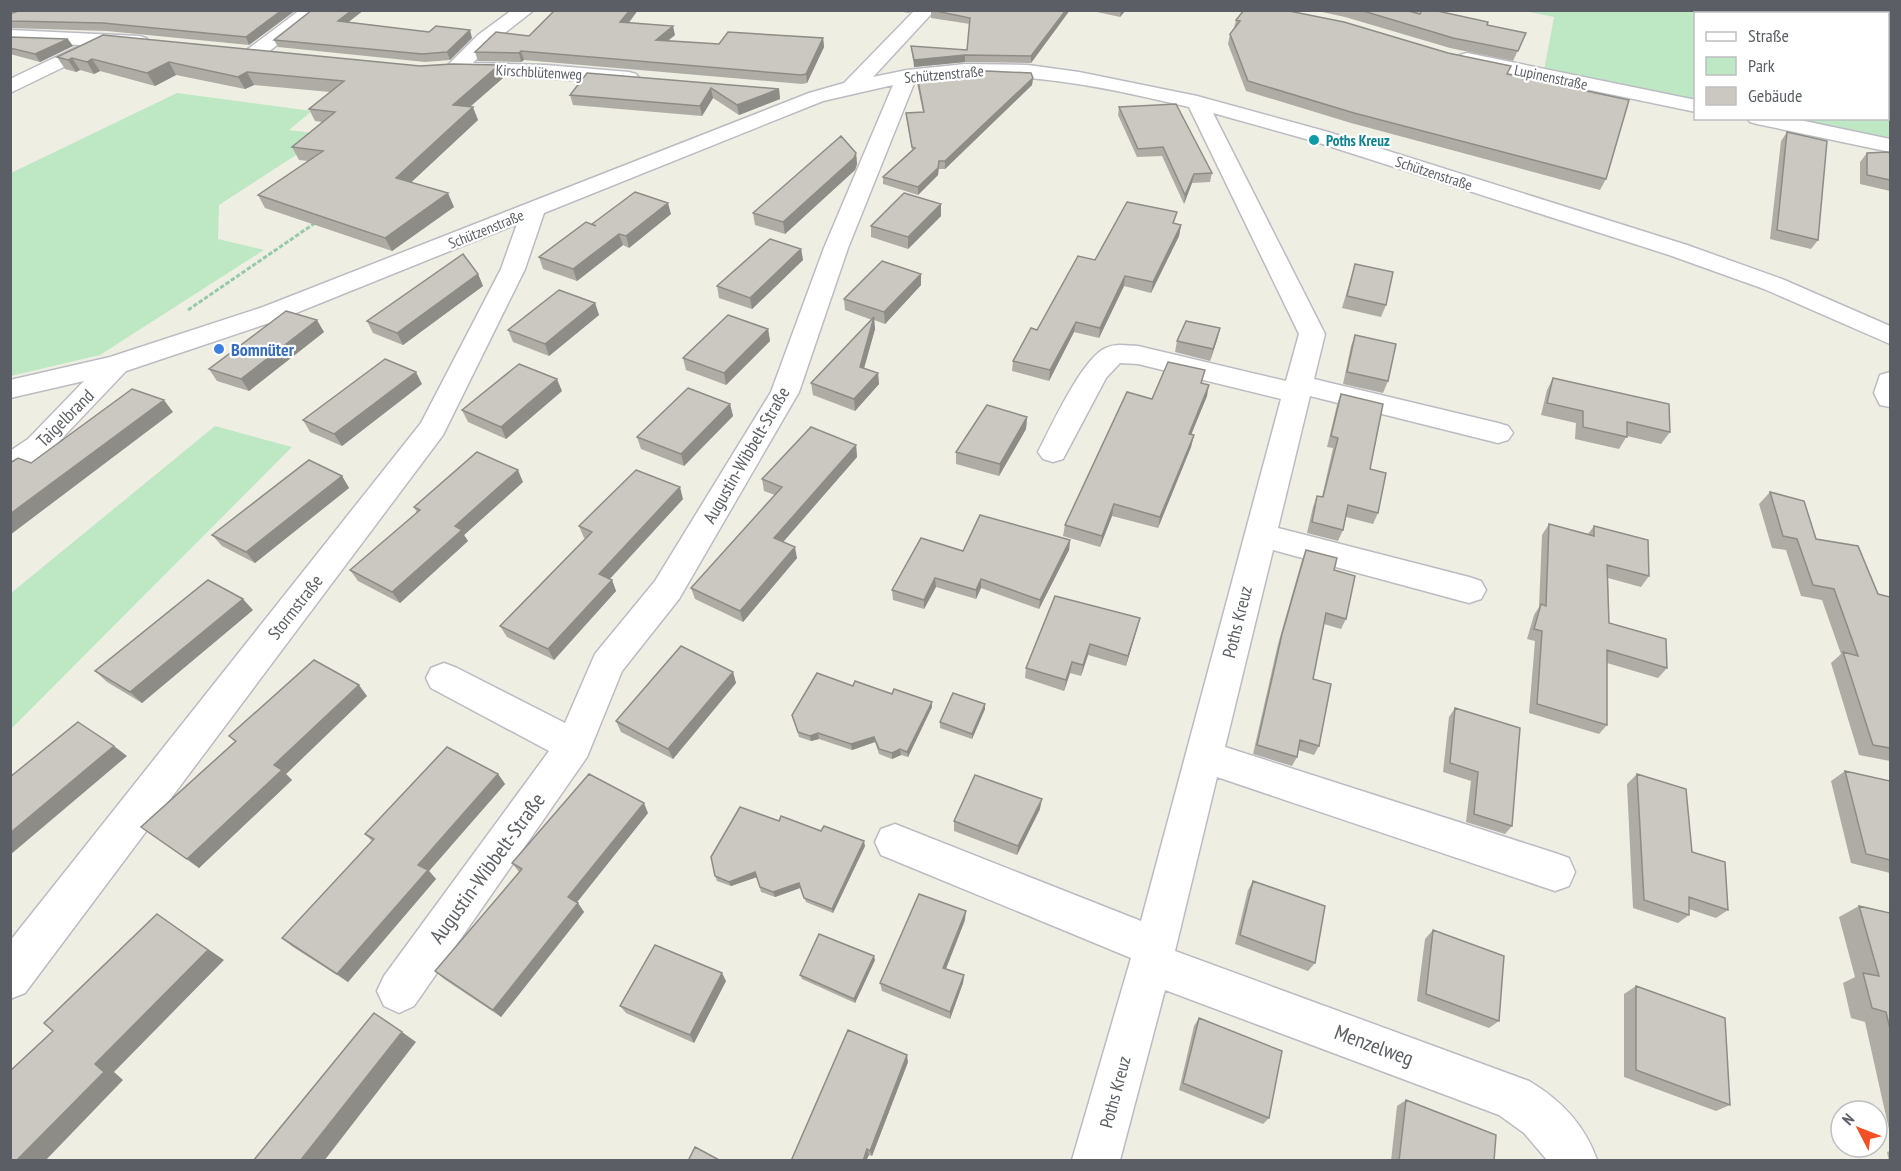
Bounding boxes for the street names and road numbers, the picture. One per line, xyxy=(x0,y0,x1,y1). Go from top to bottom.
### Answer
street label: Kirschblütenweg xyxy=(495,60,583,84)
street label: Lupinenstraße xyxy=(1513,60,1589,94)
street label: Schützenstraße xyxy=(903,61,985,87)
street label: Schützenstraße xyxy=(1393,152,1475,194)
street label: Schützenstraße xyxy=(445,205,527,253)
street label: Augustin-Wibbelt-Straße xyxy=(698,383,794,527)
street label: Taigelbrand xyxy=(31,384,99,452)
street label: Stormstraße xyxy=(262,570,328,644)
street label: Poths Kreuz xyxy=(1217,584,1257,660)
street label: Augustin-Wibbelt-Straße xyxy=(423,787,551,949)
street label: Menzelweg xyxy=(1331,1018,1417,1072)
street label: Poths Kreuz xyxy=(1094,1054,1136,1130)

